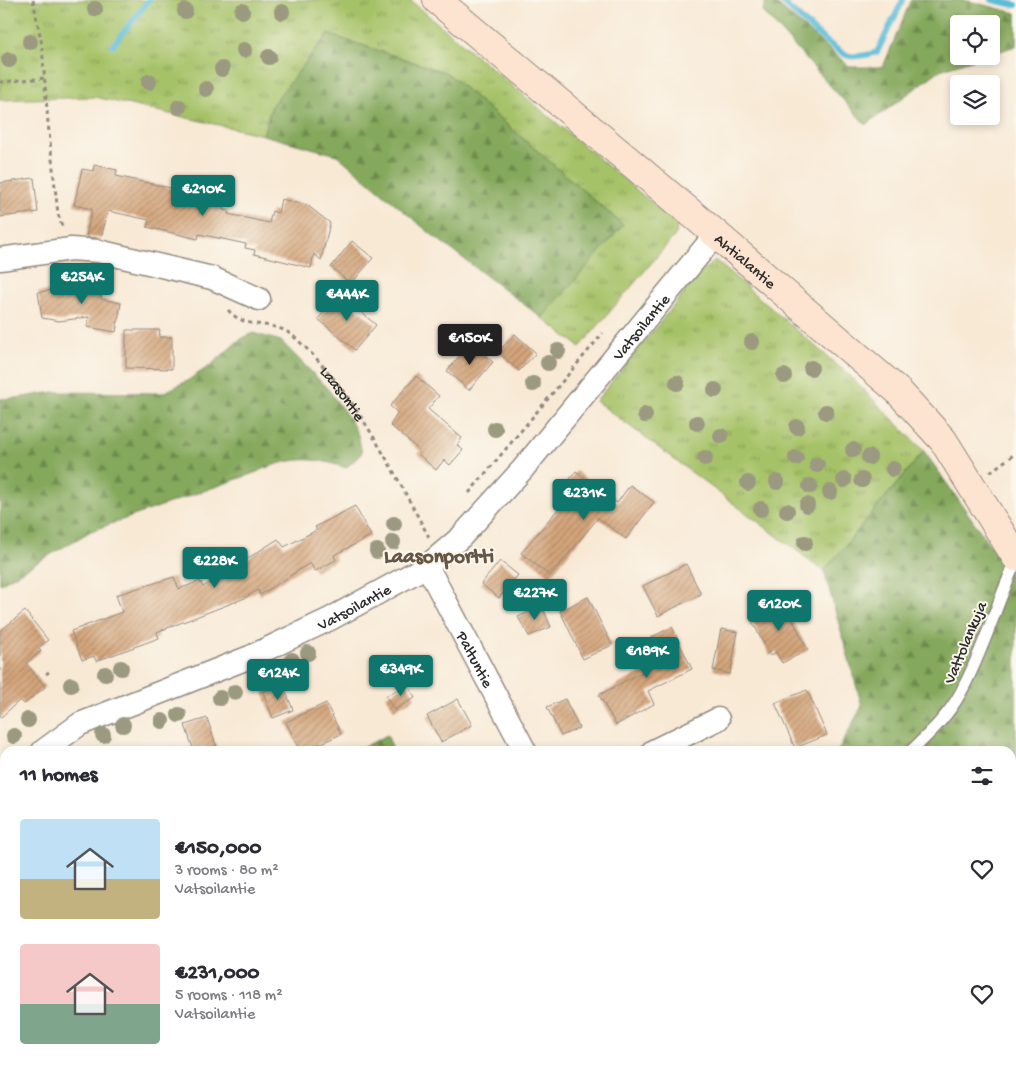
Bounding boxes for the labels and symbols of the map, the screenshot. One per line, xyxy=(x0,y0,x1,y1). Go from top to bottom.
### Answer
pin: €210K xyxy=(168,174,238,217)
street label: Ahtialantie xyxy=(709,231,779,295)
pin: €254K xyxy=(47,262,117,305)
pin: €444K xyxy=(312,280,382,322)
street label: Vatsoilantie xyxy=(609,291,676,366)
pin: €150K xyxy=(435,324,505,366)
street label: Laasontie xyxy=(314,364,368,427)
pin: €231K xyxy=(549,478,619,521)
pin: €228K xyxy=(180,546,250,589)
district label: Laasonportti xyxy=(384,546,494,571)
pin: €227K xyxy=(500,578,570,621)
street label: Vatsoilantie xyxy=(315,581,396,637)
pin: €120K xyxy=(744,590,814,632)
street label: Vattolankuja xyxy=(941,598,993,688)
street label: Paltuntie xyxy=(450,628,496,693)
pin: €189K xyxy=(612,636,682,679)
pin: €349K xyxy=(366,654,436,697)
pin: €124K xyxy=(243,658,313,701)

